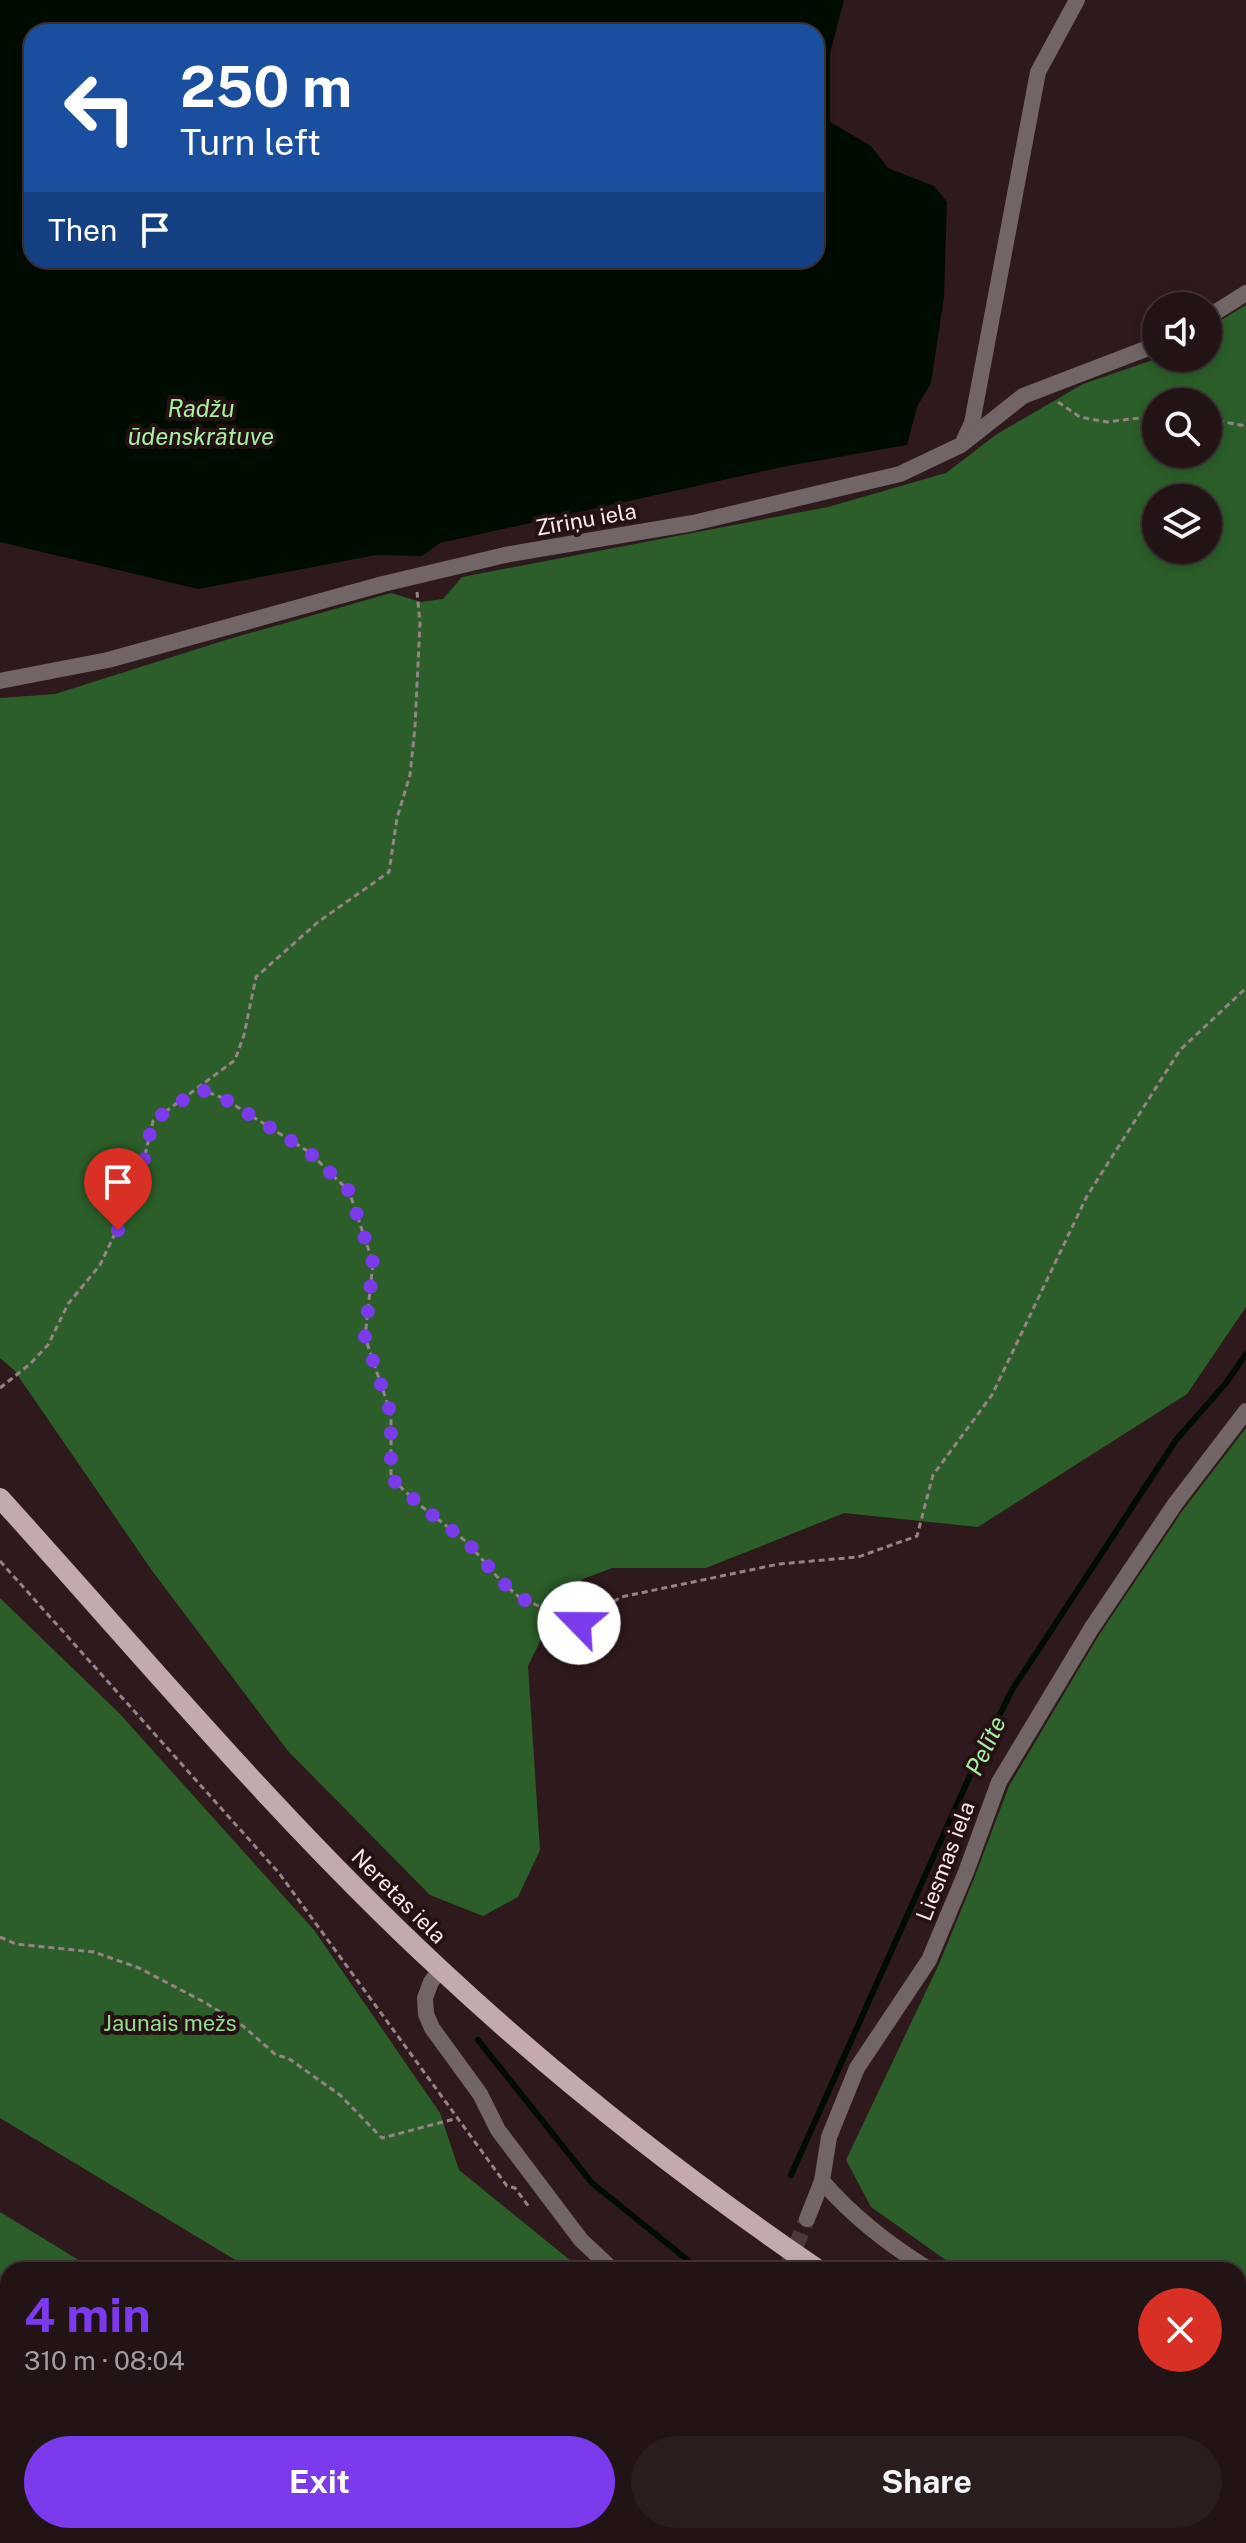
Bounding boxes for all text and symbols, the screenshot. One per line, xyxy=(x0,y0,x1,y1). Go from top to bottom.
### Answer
text: 250 m xyxy=(180,54,352,120)
icon: left xyxy=(48,56,152,160)
text: Turn left xyxy=(180,121,321,163)
icon: arrive xyxy=(133,208,177,252)
text: Then xyxy=(48,212,117,248)
map controls xyxy=(1142,292,1222,564)
button: sound xyxy=(1142,292,1222,372)
button: search xyxy=(1142,388,1222,468)
water label: Radžu ūdenskrātuve xyxy=(128,394,274,450)
button: layers xyxy=(1142,484,1222,564)
street label: Zīriņu iela xyxy=(534,497,638,541)
pin xyxy=(84,1148,152,1230)
icon: arrive xyxy=(96,1160,140,1204)
position arrow xyxy=(537,1581,621,1665)
water label: Pelīte xyxy=(959,1711,1011,1780)
street label: Liesmas iela xyxy=(910,1798,980,1924)
street label: Neretas iela xyxy=(346,1843,452,1949)
park label: Jaunais mežs xyxy=(103,2010,237,2036)
text: 4 min xyxy=(24,2286,151,2343)
button: close xyxy=(1138,2288,1222,2372)
text: 310 m · 08:04 xyxy=(24,2345,185,2376)
button: Exit xyxy=(24,2436,615,2528)
button: Share xyxy=(631,2436,1222,2528)

